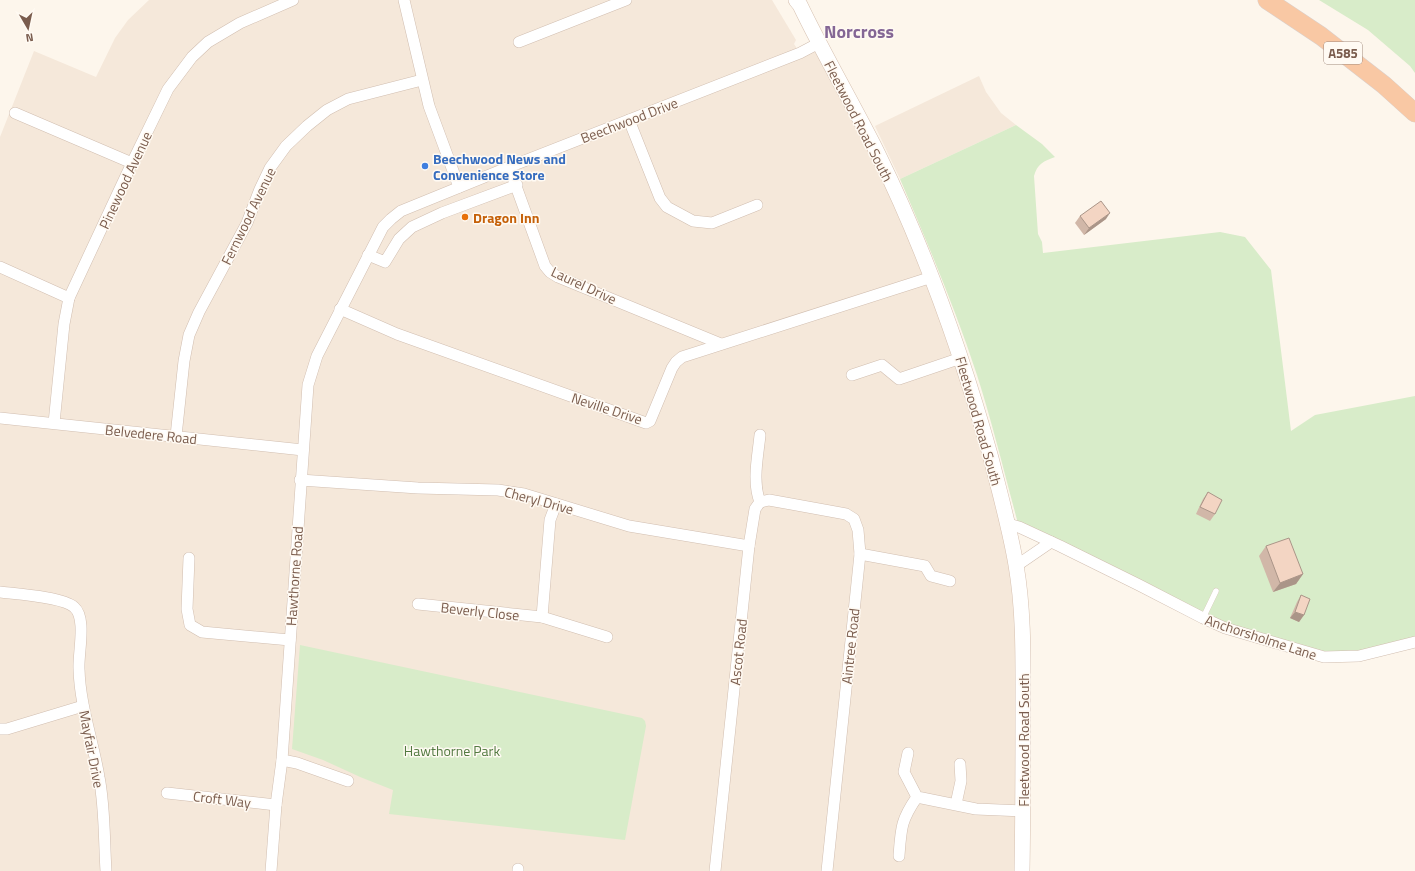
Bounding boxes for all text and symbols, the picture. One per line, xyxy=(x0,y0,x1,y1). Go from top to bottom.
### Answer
north arrow xyxy=(8,8,48,48)
district label: Norcross xyxy=(824,18,894,45)
text: N xyxy=(25,29,35,46)
road number: A585 xyxy=(1324,42,1362,64)
street label: Fleetwood Road South xyxy=(819,57,899,185)
street label: Beechwood Drive xyxy=(577,92,681,148)
street label: Pinewood Avenue xyxy=(93,128,157,232)
place label: Beechwood News and Convenience Store xyxy=(433,148,566,185)
marker: Beechwood News and Convenience Store xyxy=(420,161,430,171)
street label: Fernwood Avenue xyxy=(215,164,281,268)
place label: Dragon Inn xyxy=(473,207,540,228)
marker: Dragon Inn xyxy=(460,212,470,222)
street label: Laurel Drive xyxy=(548,261,620,309)
street label: Fleetwood Road South xyxy=(950,354,1008,488)
street label: Neville Drive xyxy=(569,387,645,429)
street label: Belvedere Road xyxy=(104,419,198,449)
street label: Cheryl Drive xyxy=(502,481,576,519)
street label: Hawthorne Road xyxy=(280,525,308,627)
street label: Beverly Close xyxy=(440,596,520,626)
street label: Aintree Road xyxy=(836,607,864,685)
street label: Anchorsholme Lane xyxy=(1202,609,1320,665)
street label: Ascot Road xyxy=(724,618,752,686)
street label: Fleetwood Road South xyxy=(1013,673,1034,807)
street label: Mayfair Drive xyxy=(74,708,110,790)
park label: Hawthorne Park xyxy=(404,740,500,761)
street label: Croft Way xyxy=(192,785,252,813)

